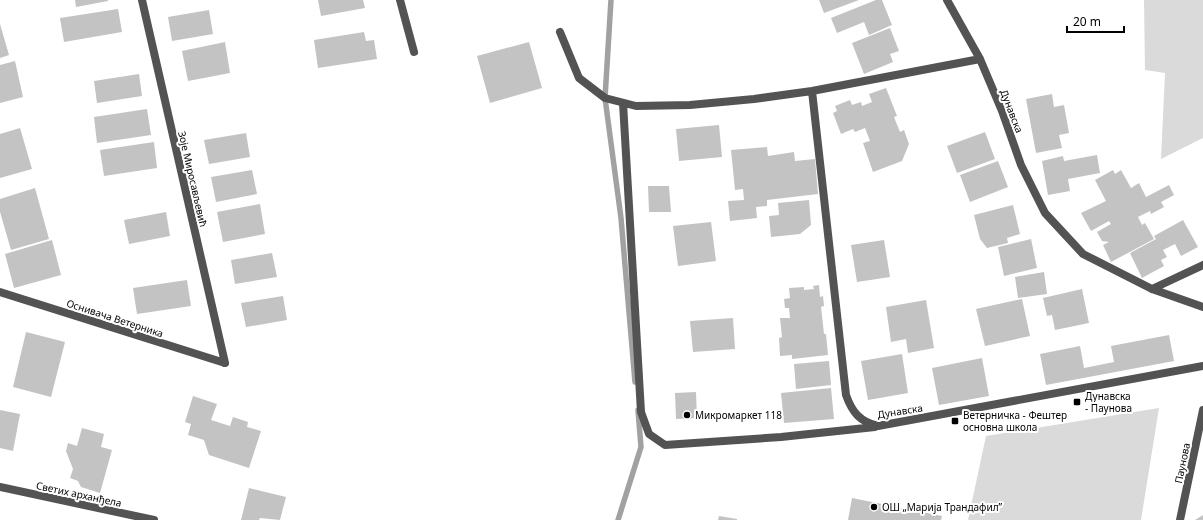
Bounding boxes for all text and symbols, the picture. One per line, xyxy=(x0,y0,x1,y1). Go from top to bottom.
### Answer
scale bar xyxy=(1067,8,1124,34)
text: 20 m xyxy=(1073,13,1101,30)
street label: Дунавска xyxy=(997,87,1027,135)
street label: Зоје Миросављевић xyxy=(175,130,211,228)
street label: Оснивача Ветерника xyxy=(65,296,165,340)
place label: Дунавска - Паунова xyxy=(1085,389,1132,415)
marker: Дунавска - Паунова xyxy=(1072,397,1082,407)
street label: Дунавска xyxy=(876,401,924,421)
place label: Микромаркет 118 xyxy=(695,408,782,422)
place label: Ветерничка - Фештер основна школа xyxy=(963,408,1067,434)
marker: Микромаркет 118 xyxy=(682,410,692,420)
marker: Ветерничка - Фештер основна школа xyxy=(950,416,960,426)
street label: Паунова xyxy=(1171,441,1193,485)
street label: Светих арханђела xyxy=(35,478,123,510)
place label: ОШ „Марија Трандафил” xyxy=(882,500,1002,514)
marker: ОШ „Марија Трандафил” xyxy=(869,502,879,512)

